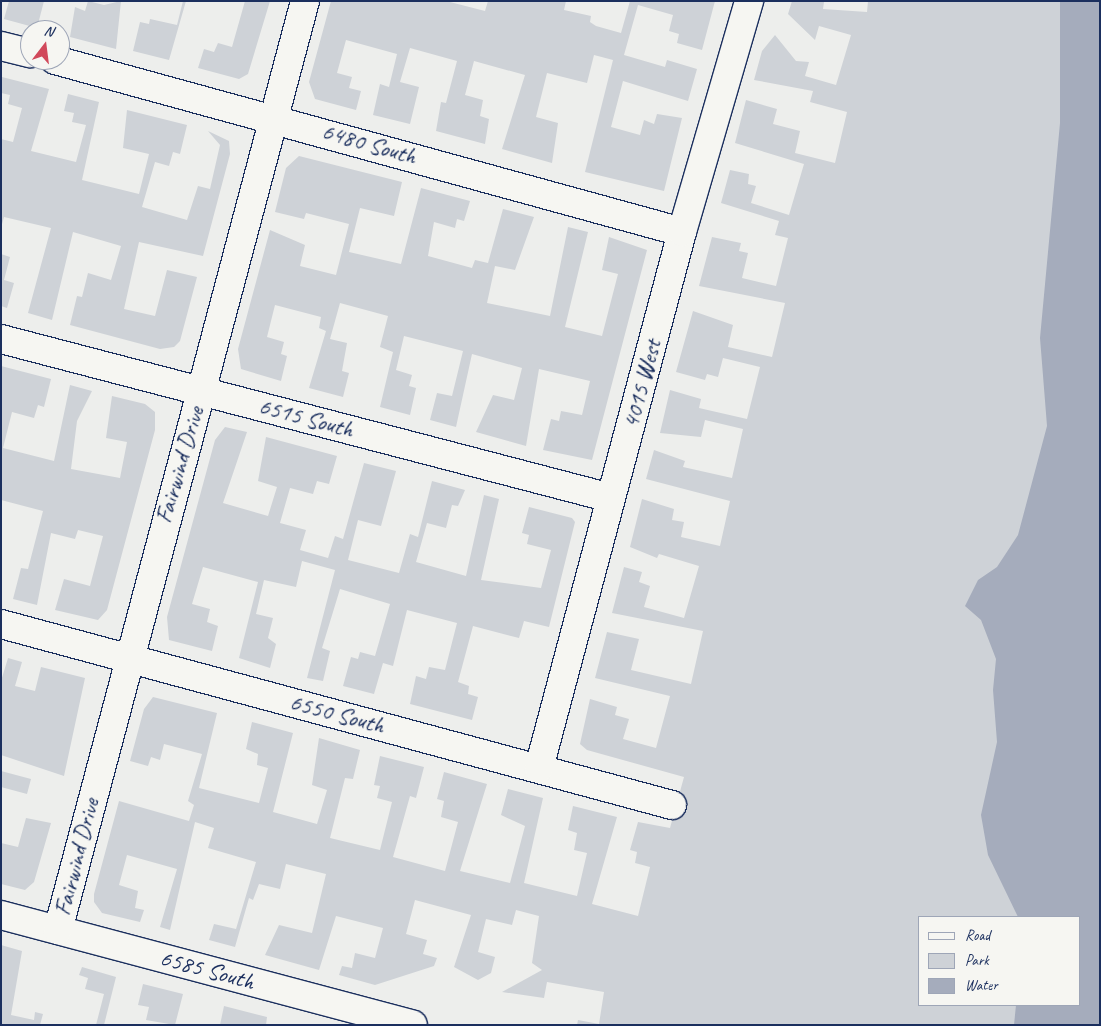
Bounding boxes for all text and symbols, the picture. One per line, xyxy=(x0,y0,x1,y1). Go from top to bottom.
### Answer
north arrow xyxy=(20,20,70,70)
text: N xyxy=(42,22,55,40)
street label: 6480 South xyxy=(319,117,419,171)
street label: 4015 West xyxy=(616,337,668,431)
street label: 6515 South xyxy=(256,392,356,444)
street label: Fairwind Drive xyxy=(150,403,210,527)
street label: 6550 South xyxy=(287,688,387,740)
street label: Fairwind Drive xyxy=(49,795,105,919)
legend xyxy=(918,916,1081,1006)
text: Road xyxy=(965,926,990,945)
street label: 6585 South xyxy=(157,944,257,996)
text: Park xyxy=(965,951,989,970)
text: Water xyxy=(965,976,998,995)

